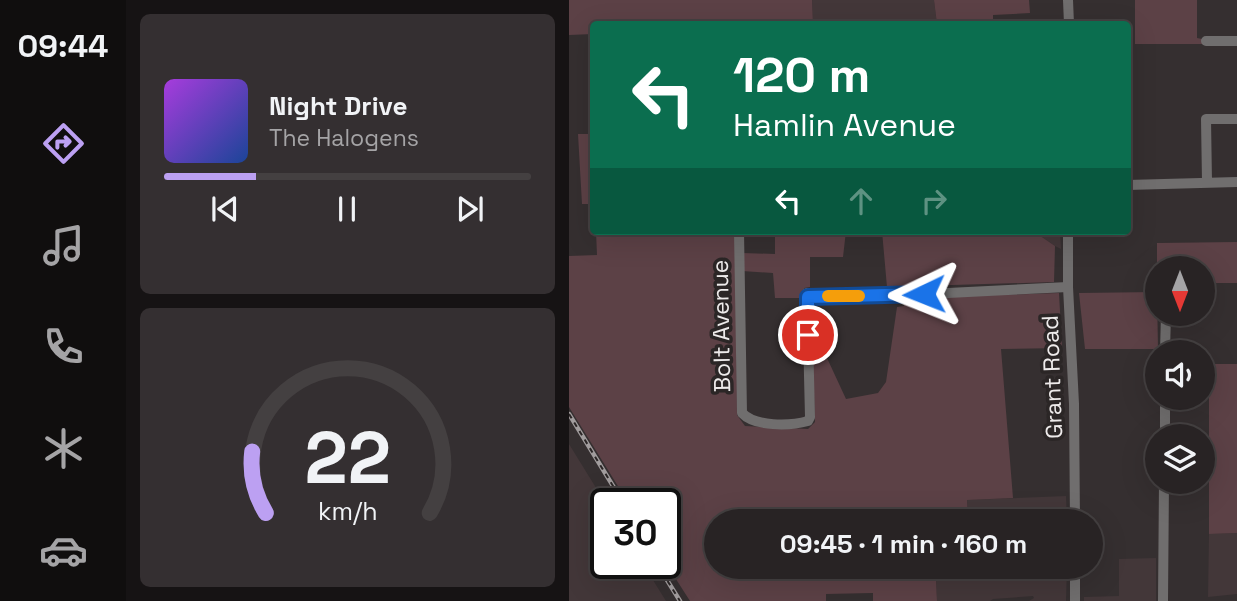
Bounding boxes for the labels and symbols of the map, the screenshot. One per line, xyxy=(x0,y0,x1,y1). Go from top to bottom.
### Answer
north arrow xyxy=(1145,256,1215,326)
position arrow xyxy=(887,257,961,331)
street label: Bolt Avenue xyxy=(705,260,737,392)
pin xyxy=(778,305,838,365)
street label: Grant Road xyxy=(1035,315,1069,439)
speed limit sign: 30 xyxy=(590,488,681,579)

